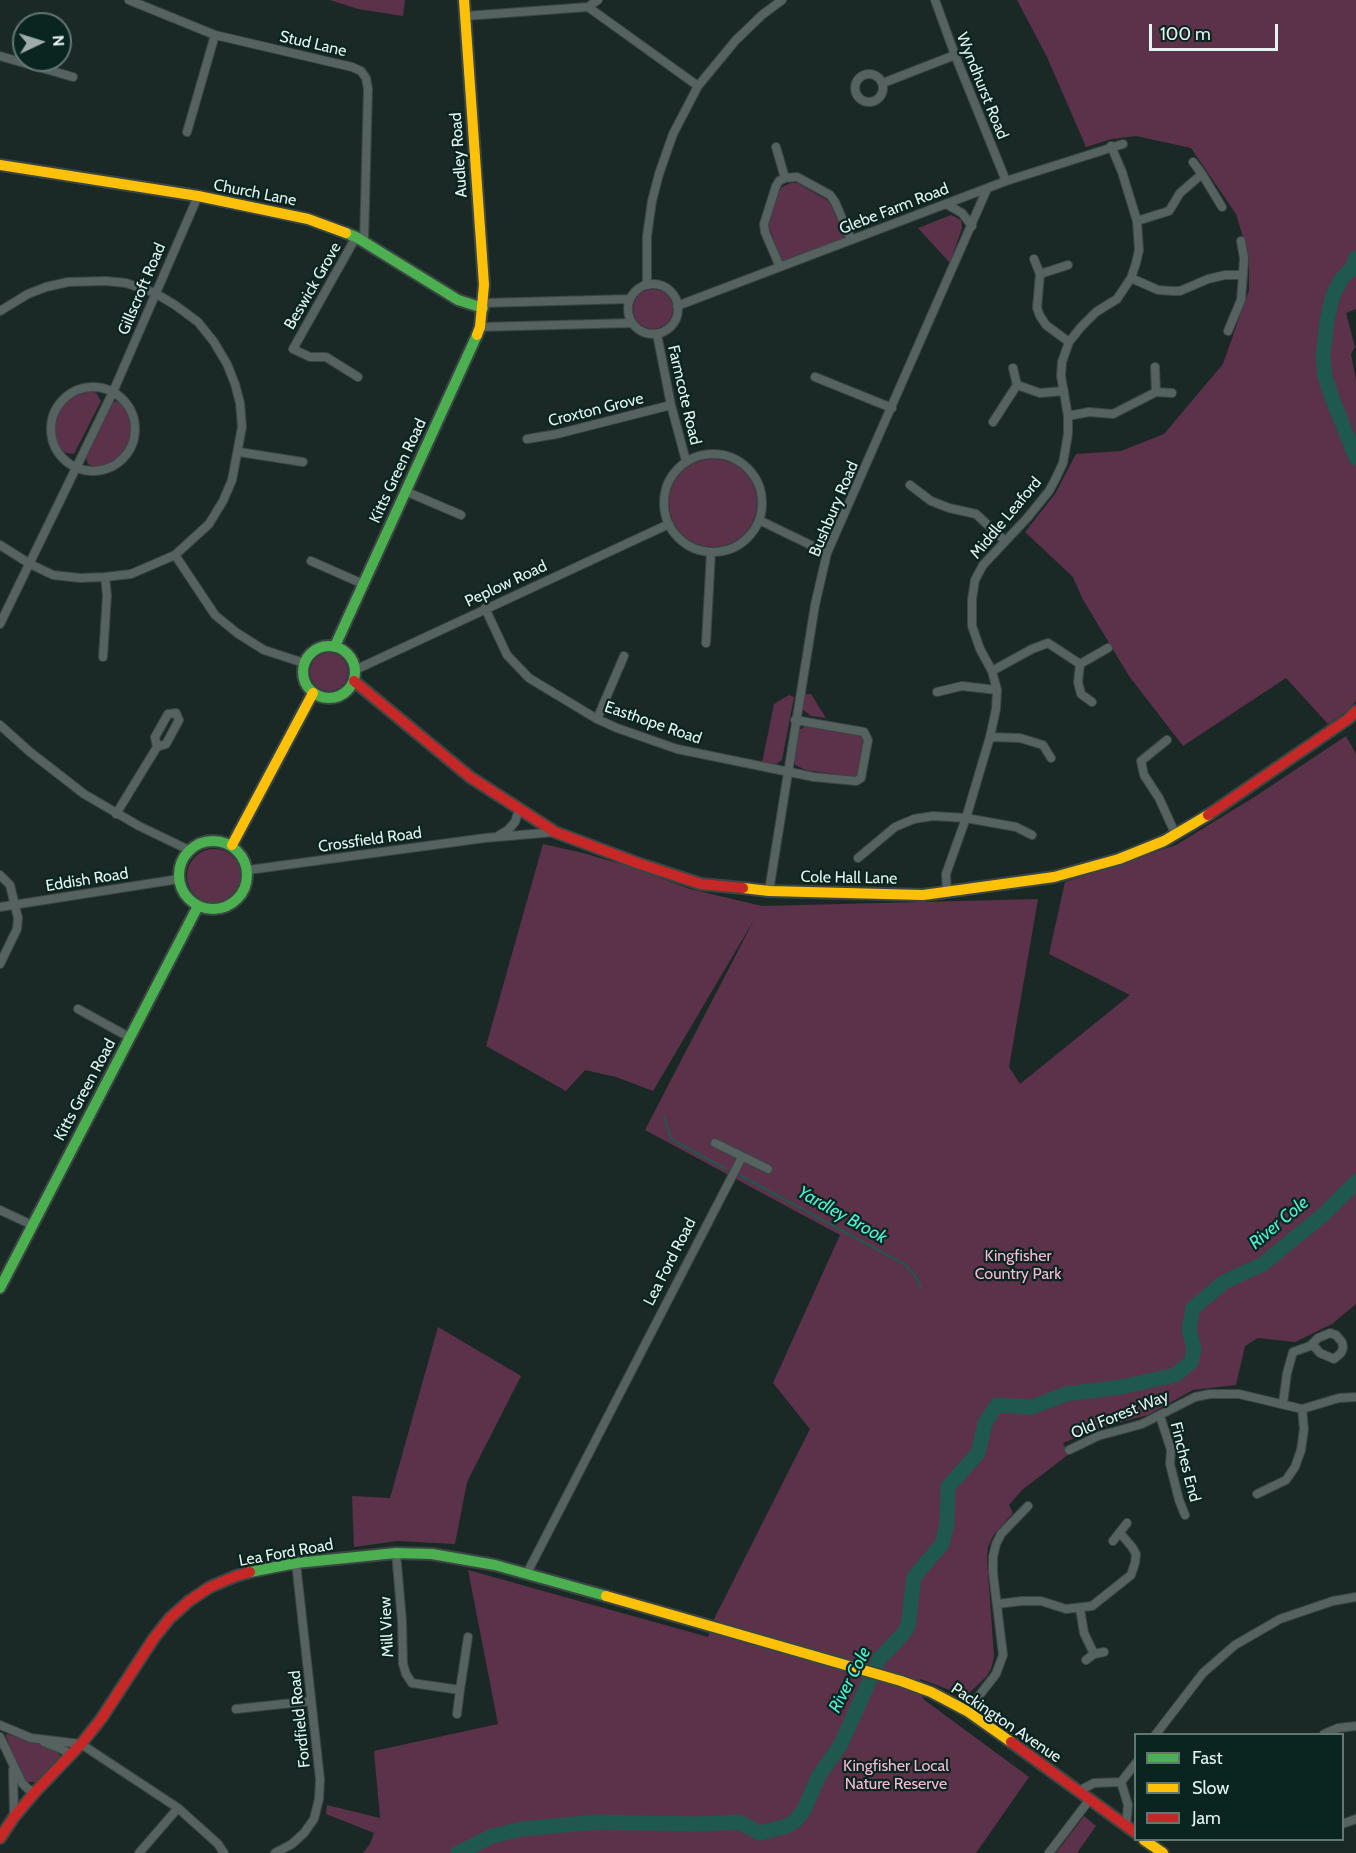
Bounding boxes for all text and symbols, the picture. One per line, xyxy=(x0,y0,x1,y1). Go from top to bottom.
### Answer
north arrow xyxy=(12,12,72,72)
scale bar xyxy=(1152,12,1281,50)
text: 100 m xyxy=(1160,23,1211,45)
street label: Stud Lane xyxy=(278,27,348,61)
street label: Wyndhurst Road xyxy=(952,30,1012,142)
text: N xyxy=(49,35,68,47)
street label: Audley Road xyxy=(446,112,472,198)
street label: Church Lane xyxy=(212,176,298,210)
street label: Glebe Farm Road xyxy=(837,179,951,239)
street label: Beswick Grove xyxy=(280,239,346,333)
street label: Gillscroft Road xyxy=(114,240,170,338)
street label: Farmcote Road xyxy=(663,343,705,447)
street label: Croxton Grove xyxy=(546,389,646,431)
street label: Kitts Green Road xyxy=(365,416,431,526)
street label: Bushbury Road xyxy=(805,458,863,560)
street label: Middle Leaford xyxy=(966,473,1046,563)
street label: Peplow Road xyxy=(462,557,550,611)
street label: Easthope Road xyxy=(602,697,704,749)
street label: Crossfield Road xyxy=(317,823,423,857)
street label: Eddish Road xyxy=(44,864,130,896)
street label: Cole Hall Lane xyxy=(800,868,898,888)
street label: Kitts Green Road xyxy=(50,1036,120,1144)
water label: Yardley Brook xyxy=(793,1182,891,1248)
water label: River Cole xyxy=(1245,1192,1313,1254)
street label: Lea Ford Road xyxy=(640,1215,700,1309)
park label: Kingfisher Country Park xyxy=(975,1246,1061,1284)
street label: Old Forest Way xyxy=(1068,1387,1172,1443)
street label: Finches End xyxy=(1166,1420,1204,1504)
street label: Lea Ford Road xyxy=(237,1535,335,1571)
street label: Mill View xyxy=(376,1596,398,1658)
water label: River Cole xyxy=(824,1644,876,1716)
street label: Fordfield Road xyxy=(285,1669,315,1769)
street label: Packington Avenue xyxy=(947,1679,1065,1767)
legend xyxy=(1134,1733,1344,1841)
text: Fast xyxy=(1192,1747,1223,1769)
park label: Kingfisher Local Nature Reserve xyxy=(843,1756,949,1794)
text: Slow xyxy=(1192,1777,1229,1799)
text: Jam xyxy=(1192,1807,1221,1829)

